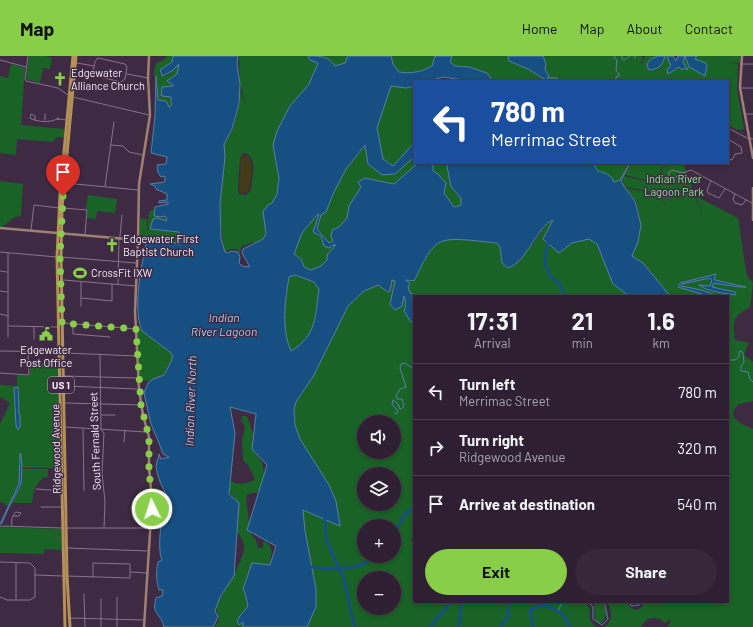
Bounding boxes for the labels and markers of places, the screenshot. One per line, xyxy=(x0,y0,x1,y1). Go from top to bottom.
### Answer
place label: Edgewater Alliance Church xyxy=(71,66,145,92)
church icon: Edgewater Alliance Church xyxy=(52,71,68,87)
pin xyxy=(46,155,80,196)
place label: Edgewater First Baptist Church xyxy=(123,232,199,258)
church icon: Edgewater First Baptist Church xyxy=(104,237,120,253)
sports icon: CrossFit IXW xyxy=(72,265,88,281)
place label: CrossFit IXW xyxy=(91,266,153,279)
public building icon: Edgewater Post Office xyxy=(38,326,54,342)
place label: Edgewater Post Office xyxy=(20,343,72,369)

